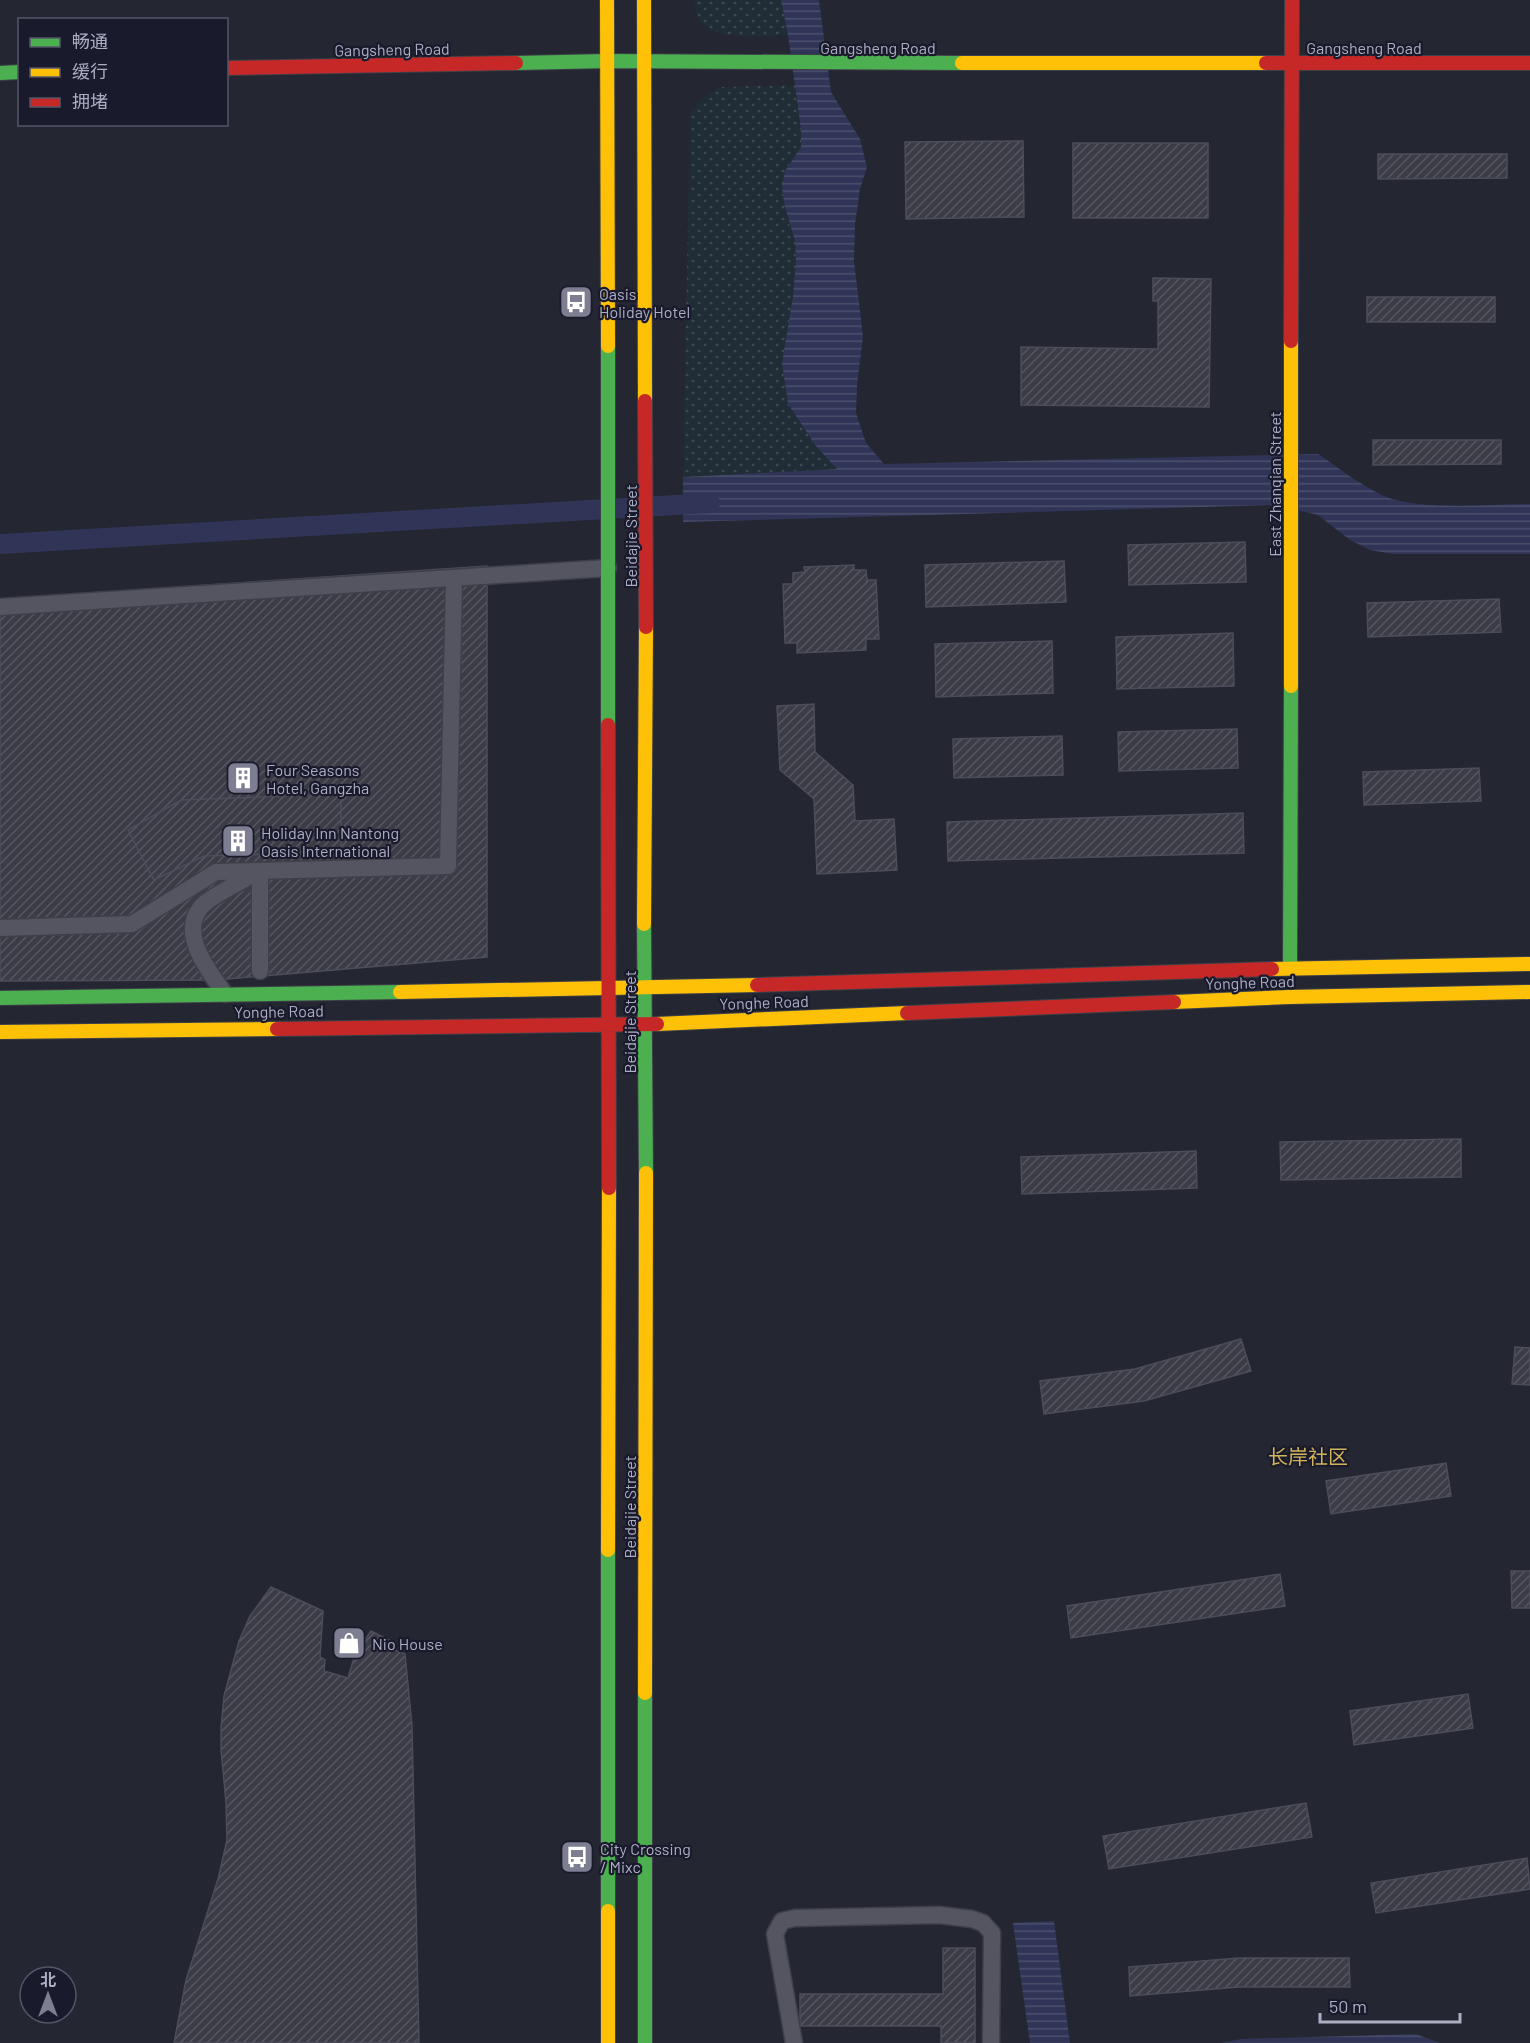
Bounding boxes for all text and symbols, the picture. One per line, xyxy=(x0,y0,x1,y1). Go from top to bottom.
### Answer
legend xyxy=(18,18,228,126)
text: 畅通 xyxy=(72,30,108,52)
street label: Gangsheng Road xyxy=(334,38,450,60)
street label: Gangsheng Road xyxy=(820,38,936,57)
street label: Gangsheng Road xyxy=(1306,38,1422,57)
text: 缓行 xyxy=(72,60,108,82)
text: 拥堵 xyxy=(72,90,108,112)
bus stop icon: Oasis Holiday Hotel xyxy=(558,284,594,320)
place label: Oasis Holiday Hotel xyxy=(599,284,690,321)
street label: East Zhanqian Street xyxy=(1265,411,1284,557)
street label: Beidajie Street xyxy=(621,485,640,587)
building icon: Four Seasons Hotel, Gangzha xyxy=(225,760,261,796)
place label: Four Seasons Hotel, Gangzha xyxy=(266,760,369,797)
building icon: Holiday Inn Nantong Oasis International xyxy=(220,823,256,859)
place label: Holiday Inn Nantong Oasis International xyxy=(261,823,399,860)
street label: Beidajie Street xyxy=(620,971,639,1073)
street label: Yonghe Road xyxy=(1205,971,1295,993)
street label: Yonghe Road xyxy=(719,991,809,1013)
street label: Yonghe Road xyxy=(234,1001,324,1021)
district label: 长岸社区 xyxy=(1268,1444,1348,1468)
street label: Beidajie Street xyxy=(620,1456,639,1558)
shop icon: Nio House xyxy=(331,1625,367,1661)
place label: Nio House xyxy=(372,1634,443,1653)
bus stop icon: City Crossing / Mixc xyxy=(559,1839,595,1875)
place label: City Crossing / Mixc xyxy=(600,1839,691,1876)
north arrow xyxy=(18,1965,78,2025)
text: 北 xyxy=(40,1970,56,1989)
scale bar xyxy=(1320,1986,1460,2024)
text: 50 m xyxy=(1329,1995,1367,2017)

